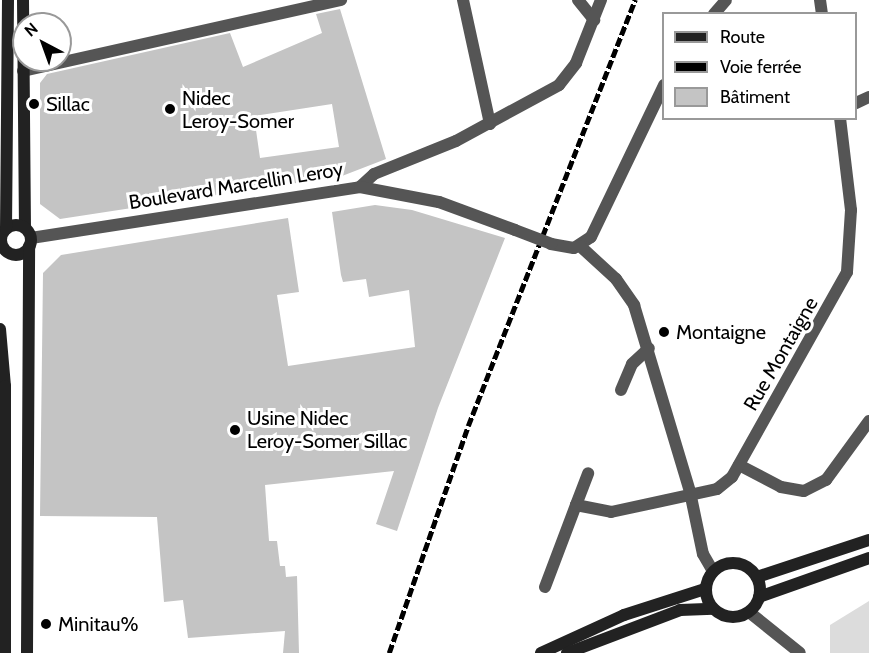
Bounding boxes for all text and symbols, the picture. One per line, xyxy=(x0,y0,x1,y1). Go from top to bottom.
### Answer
north arrow xyxy=(12,12,72,72)
legend xyxy=(662,12,857,120)
text: N xyxy=(21,19,42,40)
text: Route xyxy=(720,26,765,48)
text: Voie ferrée xyxy=(720,56,801,78)
place label: Nidec Leroy-Somer xyxy=(182,86,294,133)
text: Bâtiment xyxy=(720,86,790,108)
place label: Sillac xyxy=(46,92,90,116)
marker: Sillac xyxy=(27,97,41,111)
marker: Nidec Leroy-Somer xyxy=(163,102,177,116)
street label: Boulevard Marcellin Leroy xyxy=(127,157,345,215)
street label: Rue Montaigne xyxy=(739,293,823,415)
place label: Montaigne xyxy=(676,320,766,344)
marker: Montaigne xyxy=(657,325,671,339)
place label: Usine Nidec Leroy-Somer Sillac xyxy=(247,406,407,453)
marker: Usine Nidec Leroy-Somer Sillac xyxy=(228,423,242,437)
place label: Minitau% xyxy=(58,612,138,636)
marker: Minitau% xyxy=(39,617,53,631)

